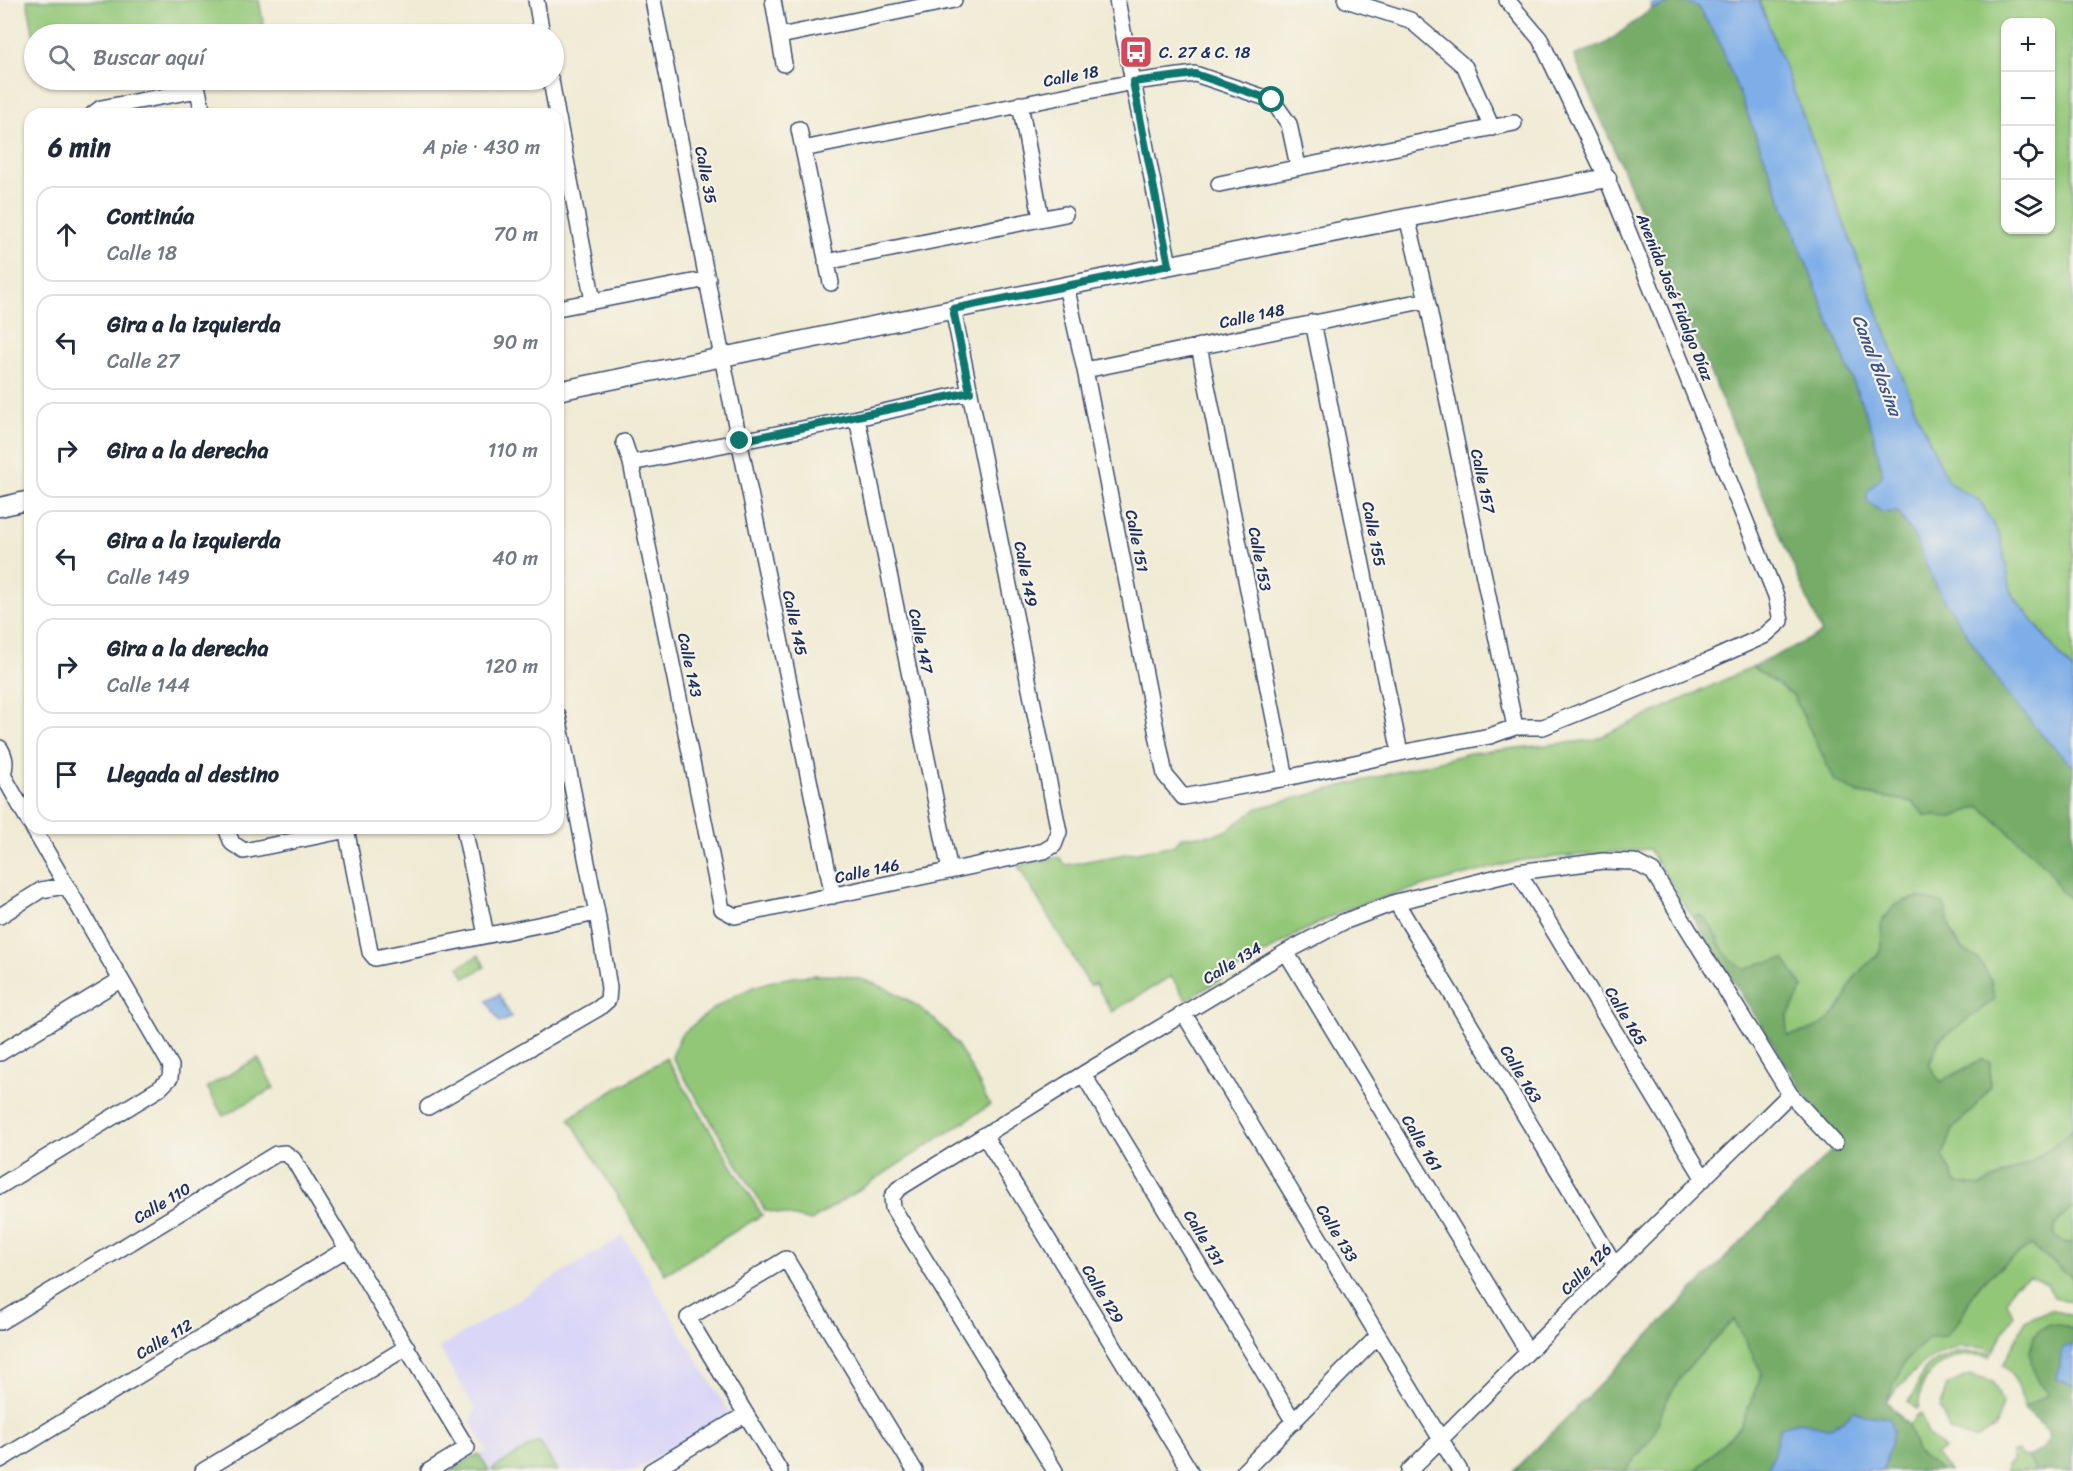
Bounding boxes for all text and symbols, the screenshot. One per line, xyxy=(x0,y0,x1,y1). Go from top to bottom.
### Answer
map controls xyxy=(2001,18,2055,234)
button: + xyxy=(2001,18,2055,72)
search box xyxy=(24,24,564,90)
bus stop icon: C. 27 & C. 18 xyxy=(1118,34,1154,70)
text: Buscar aquí xyxy=(93,38,205,77)
place label: C. 27 & C. 18 xyxy=(1159,38,1251,67)
icon: search xyxy=(45,41,78,74)
street label: Calle 18 xyxy=(1041,56,1102,96)
button: − xyxy=(2001,72,2055,126)
route start xyxy=(1258,86,1284,112)
text: 6 min xyxy=(48,124,111,170)
button: locate xyxy=(2001,126,2055,180)
text: A pie · 430 m xyxy=(423,130,540,165)
street label: Calle 35 xyxy=(686,144,726,206)
button: layers xyxy=(2001,180,2055,234)
text: Continúa xyxy=(107,197,194,236)
street label: Avenida José Fidalgo Díaz xyxy=(1628,207,1722,386)
text: 70 m xyxy=(493,217,538,252)
icon: ahead xyxy=(50,218,83,251)
text: Calle 18 xyxy=(107,236,177,271)
street label: Calle 148 xyxy=(1217,295,1288,337)
text: Gira a la izquierda xyxy=(107,305,280,344)
water label: Canal Blasina xyxy=(1843,310,1912,422)
text: 90 m xyxy=(493,325,538,360)
icon: left xyxy=(50,326,83,359)
text: Calle 27 xyxy=(107,344,179,379)
route end xyxy=(726,427,752,453)
text: Gira a la derecha xyxy=(107,431,268,470)
text: 110 m xyxy=(488,433,538,468)
icon: right xyxy=(50,434,83,467)
street label: Calle 157 xyxy=(1462,446,1504,517)
street label: Calle 155 xyxy=(1353,499,1395,569)
street label: Calle 151 xyxy=(1117,507,1157,575)
text: Gira a la izquierda xyxy=(107,521,280,560)
street label: Calle 153 xyxy=(1240,524,1280,594)
street label: Calle 149 xyxy=(1005,539,1047,609)
text: 40 m xyxy=(492,541,538,576)
icon: left xyxy=(50,542,83,575)
text: Calle 149 xyxy=(107,560,190,595)
street label: Calle 145 xyxy=(774,588,816,659)
street label: Calle 147 xyxy=(900,606,942,677)
text: Gira a la derecha xyxy=(107,629,268,668)
street label: Calle 143 xyxy=(669,630,711,700)
text: 120 m xyxy=(485,649,538,684)
icon: right xyxy=(50,650,83,683)
text: Calle 144 xyxy=(107,668,190,703)
text: Llegada al destino xyxy=(107,755,279,794)
icon: arrive xyxy=(50,758,83,791)
street label: Calle 146 xyxy=(832,850,902,892)
street label: Calle 134 xyxy=(1197,934,1267,992)
street label: Calle 165 xyxy=(1597,981,1655,1052)
street label: Calle 163 xyxy=(1492,1039,1550,1109)
street label: Calle 161 xyxy=(1394,1109,1451,1177)
street label: Calle 110 xyxy=(127,1174,197,1232)
street label: Calle 133 xyxy=(1308,1198,1366,1268)
street label: Calle 131 xyxy=(1176,1204,1232,1272)
street label: Calle 126 xyxy=(1553,1236,1619,1302)
street label: Calle 129 xyxy=(1074,1258,1132,1330)
street label: Calle 112 xyxy=(130,1310,198,1368)

